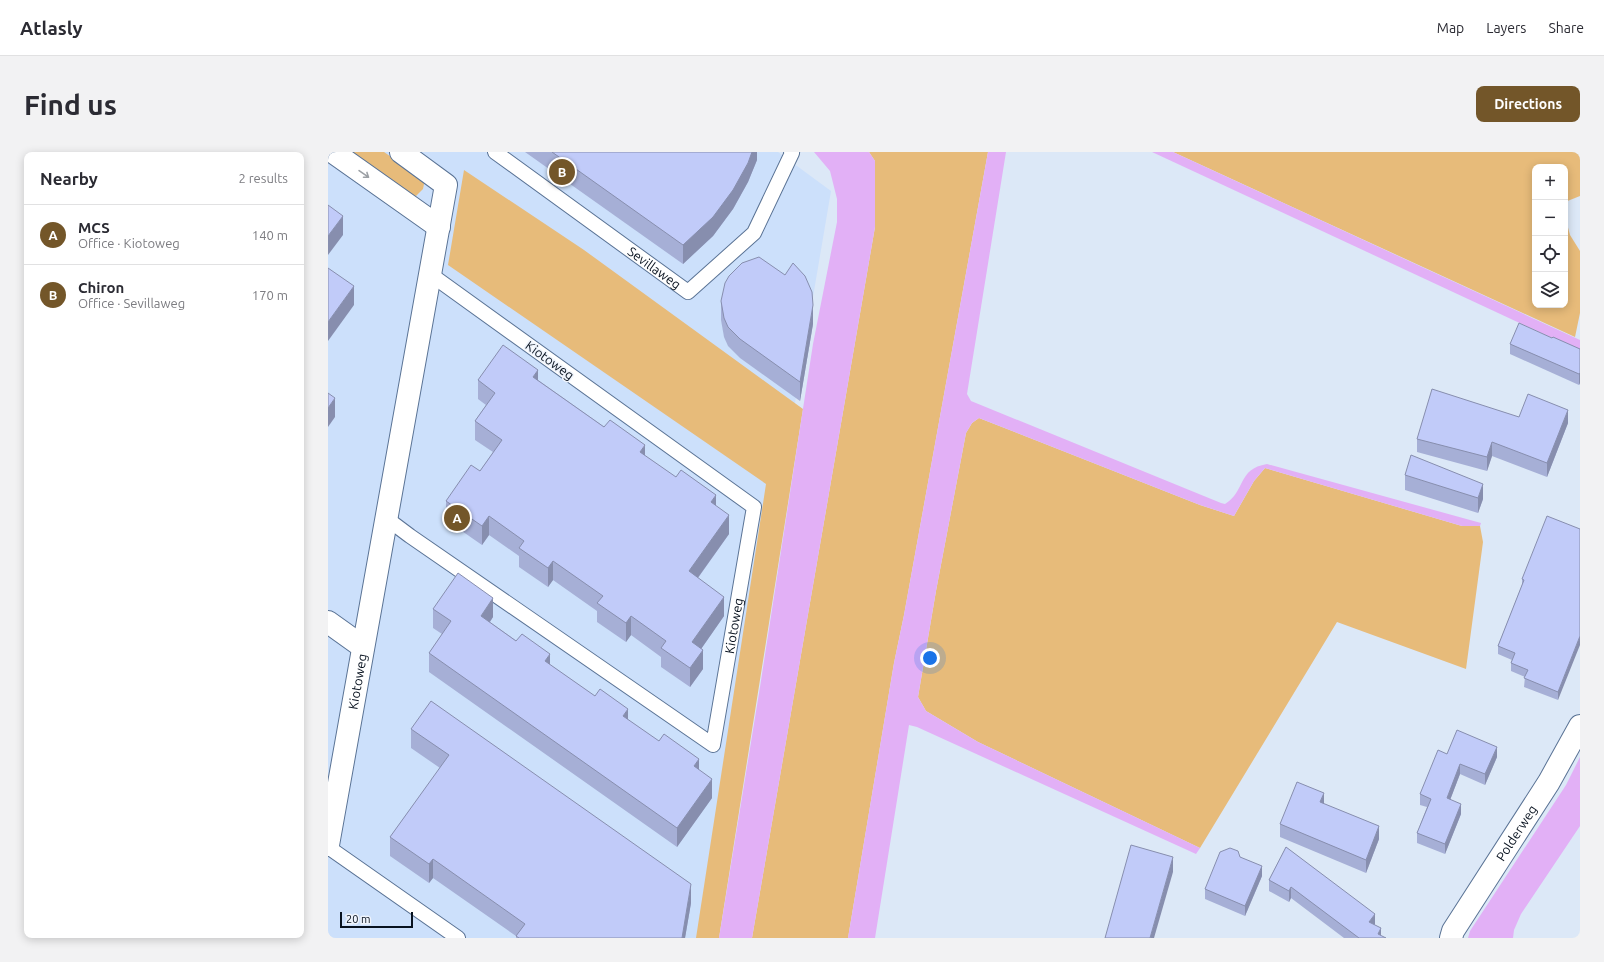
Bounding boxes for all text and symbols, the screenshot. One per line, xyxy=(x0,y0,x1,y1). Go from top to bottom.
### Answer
text: Atlasly xyxy=(20,17,83,39)
text: Map xyxy=(1437,20,1464,36)
text: Layers xyxy=(1486,20,1526,36)
text: Share xyxy=(1548,20,1584,36)
button: Directions xyxy=(1476,86,1580,122)
text: Find us xyxy=(24,89,117,120)
pin: B xyxy=(549,157,575,187)
map controls xyxy=(1532,164,1568,308)
button: + xyxy=(1532,164,1568,200)
text: Nearby xyxy=(40,169,98,188)
one-way arrow xyxy=(359,170,370,179)
text: 2 results xyxy=(238,171,288,185)
button: − xyxy=(1532,200,1568,236)
text: MCS xyxy=(78,219,110,236)
text: A xyxy=(48,228,58,242)
text: 140 m xyxy=(252,228,288,242)
text: Office · Kiotoweg xyxy=(78,236,180,250)
button: locate xyxy=(1532,236,1568,272)
street label: Sevillaweg xyxy=(625,244,684,291)
button: layers xyxy=(1532,272,1568,308)
text: Chiron xyxy=(78,279,124,296)
text: B xyxy=(49,288,57,302)
text: 170 m xyxy=(252,288,288,302)
text: Office · Sevillaweg xyxy=(78,296,185,310)
street label: Kiotoweg xyxy=(523,338,577,382)
pin: A xyxy=(444,503,470,533)
street label: Kiotoweg xyxy=(722,597,745,655)
your location xyxy=(920,648,940,668)
street label: Kiotoweg xyxy=(345,653,369,711)
street label: Polderweg xyxy=(1493,802,1539,863)
scale bar xyxy=(340,910,413,929)
text: 20 m xyxy=(346,913,370,925)

